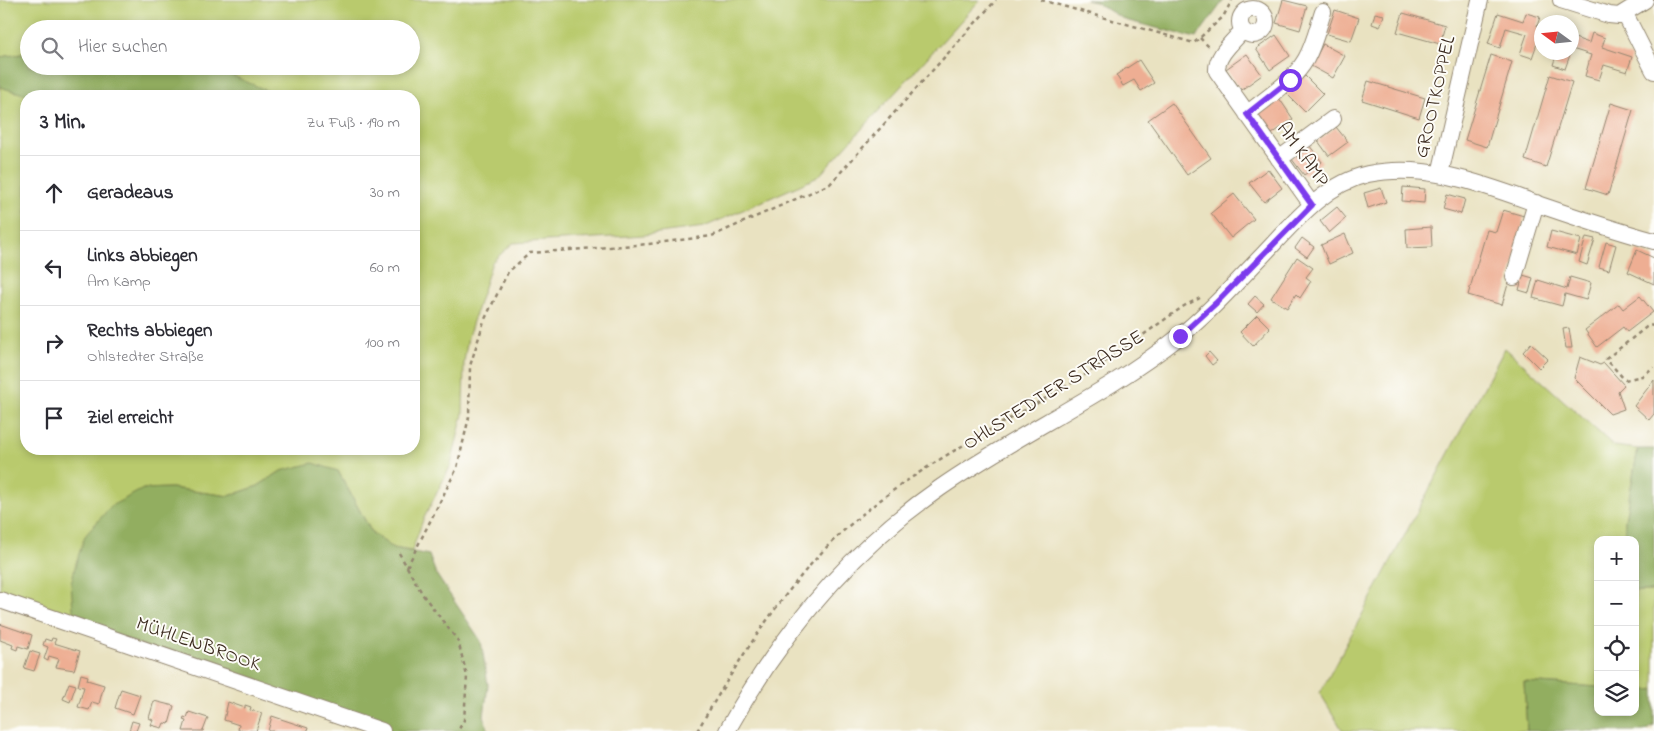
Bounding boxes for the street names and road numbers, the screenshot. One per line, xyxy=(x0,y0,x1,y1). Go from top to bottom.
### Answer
street label: GROOTKOPPEL xyxy=(1408,32,1464,161)
street label: AM KAMP xyxy=(1269,117,1336,194)
street label: OHLSTEDTER STRASSE xyxy=(958,323,1150,459)
street label: MÜHLENBROOK xyxy=(132,610,265,680)

